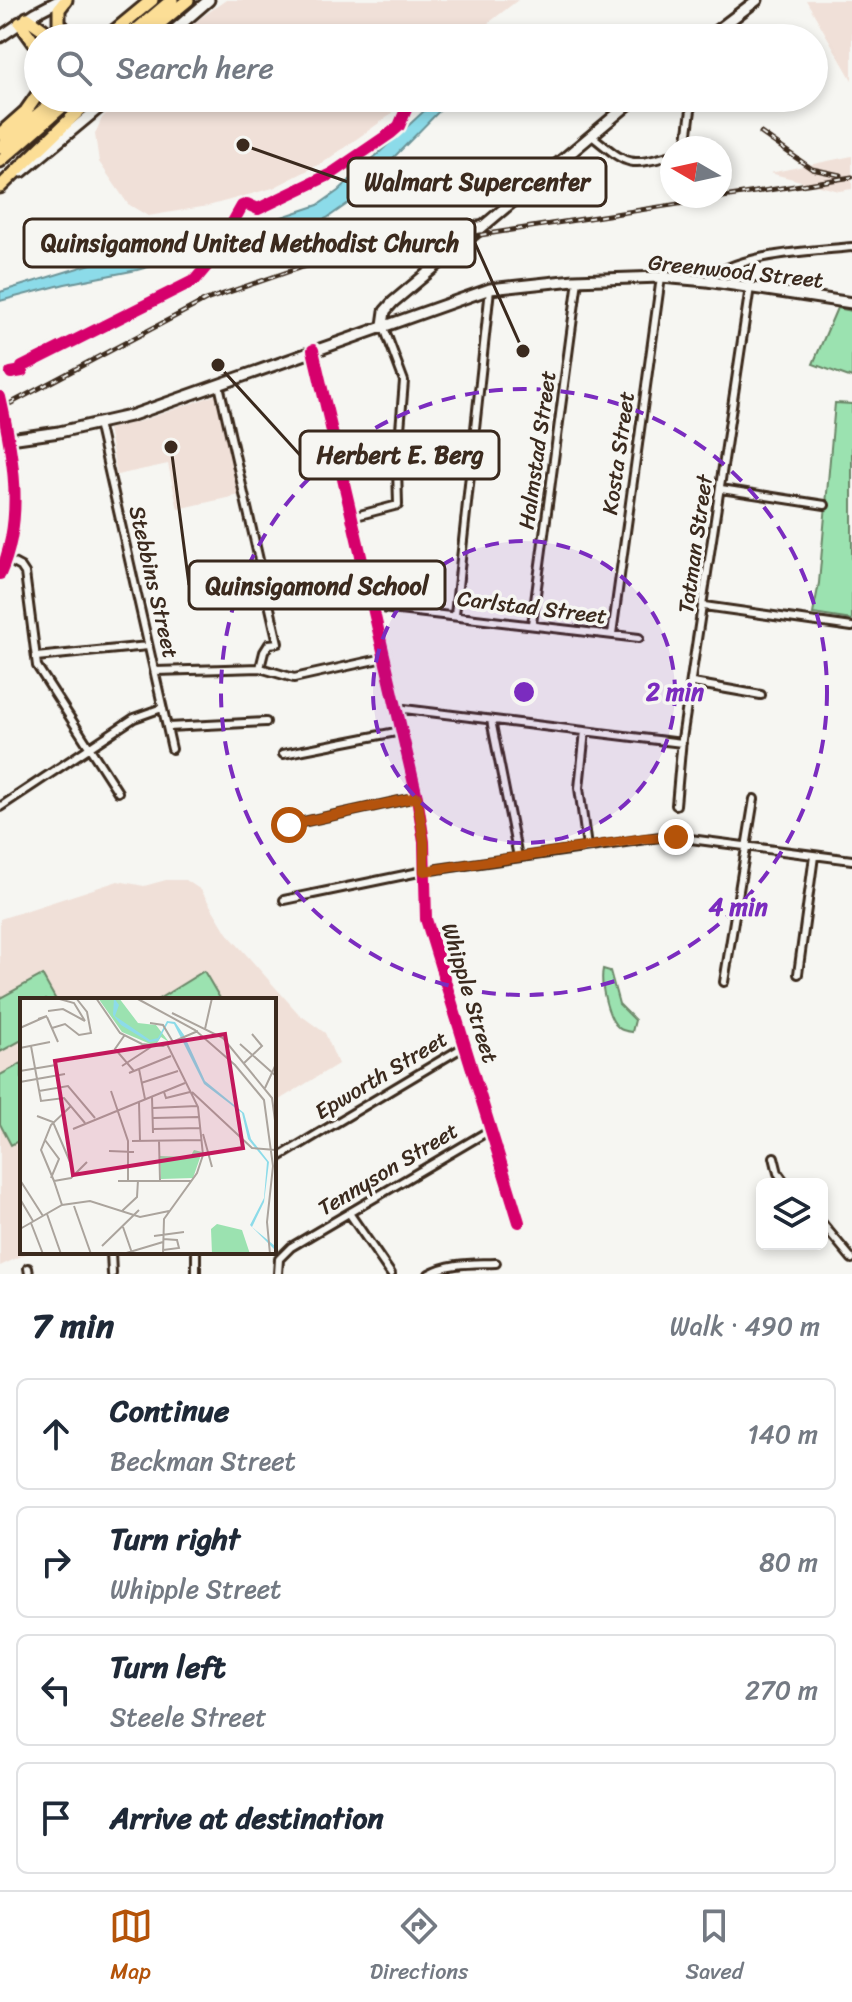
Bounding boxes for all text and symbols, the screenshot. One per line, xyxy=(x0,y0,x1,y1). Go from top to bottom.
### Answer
search box xyxy=(24,24,828,112)
text: Search here xyxy=(116,41,274,95)
icon: search xyxy=(52,46,96,90)
north arrow xyxy=(660,136,732,208)
callout: Walmart Supercenter xyxy=(348,158,606,206)
text: Walmart Supercenter xyxy=(364,161,592,203)
callout: Quinsigamond United Methodist Church xyxy=(24,219,475,267)
text: Quinsigamond United Methodist Church xyxy=(41,222,459,264)
street label: Greenwood Street xyxy=(647,242,826,300)
street label: Halmstad Street xyxy=(507,368,567,532)
street label: Kosta Street xyxy=(590,388,646,517)
callout: Herbert E. Berg xyxy=(300,431,499,479)
text: Herbert E. Berg xyxy=(316,434,484,476)
street label: Tatman Street xyxy=(666,471,724,616)
street label: Stebbins Street xyxy=(117,502,191,663)
callout: Quinsigamond School xyxy=(189,561,445,609)
text: Quinsigamond School xyxy=(205,565,430,607)
street label: Carlstad Street xyxy=(455,578,609,636)
text: 2 min xyxy=(645,671,704,713)
centre of rings xyxy=(510,678,538,706)
route start xyxy=(271,807,307,843)
route end xyxy=(658,819,694,855)
text: 4 min xyxy=(708,886,768,928)
street label: Whipple Street xyxy=(430,918,510,1068)
inset map xyxy=(20,998,276,1254)
street label: Epworth Street xyxy=(307,1019,456,1130)
street label: Tennyson Street xyxy=(310,1111,466,1227)
map controls xyxy=(756,1178,828,1250)
button: layers xyxy=(756,1178,828,1250)
text: 7 min xyxy=(32,1296,114,1356)
text: Walk · 490 m xyxy=(670,1303,820,1349)
text: Continue xyxy=(110,1384,229,1438)
text: 140 m xyxy=(747,1411,818,1457)
icon: ahead xyxy=(34,1412,78,1456)
text: Beckman Street xyxy=(110,1438,296,1484)
text: Turn right xyxy=(110,1512,240,1566)
text: 80 m xyxy=(759,1539,818,1585)
icon: right xyxy=(34,1540,78,1584)
text: Whipple Street xyxy=(110,1566,281,1612)
text: Turn left xyxy=(110,1640,226,1694)
text: 270 m xyxy=(745,1667,818,1713)
icon: left xyxy=(34,1668,78,1712)
text: Steele Street xyxy=(110,1694,267,1740)
text: Arrive at destination xyxy=(110,1791,384,1845)
icon: arrive xyxy=(34,1796,78,1840)
tab: Map xyxy=(109,1904,153,1991)
tab: Directions xyxy=(370,1904,468,1991)
tab: Saved xyxy=(685,1904,743,1991)

